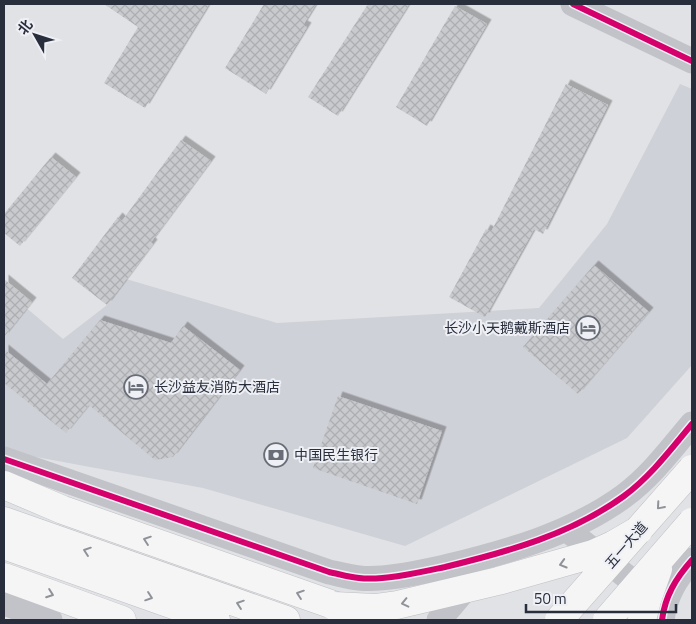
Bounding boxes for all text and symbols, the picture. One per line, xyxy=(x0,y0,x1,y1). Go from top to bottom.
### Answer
north arrow xyxy=(10,10,60,60)
text: 北 xyxy=(12,14,37,39)
hotel icon: 长沙小天鹅戴斯酒店 xyxy=(575,315,601,341)
place label: 长沙小天鹅戴斯酒店 xyxy=(444,317,570,338)
hotel icon: 长沙益友消防大酒店 xyxy=(123,374,149,400)
place label: 长沙益友消防大酒店 xyxy=(154,376,280,397)
bank icon: 中国民生银行 xyxy=(263,442,289,468)
place label: 中国民生银行 xyxy=(294,444,378,465)
one-way arrow xyxy=(657,500,666,509)
street label: 五一大道 xyxy=(599,517,652,573)
one-way arrow xyxy=(143,536,151,546)
one-way arrow xyxy=(83,547,91,557)
one-way arrow xyxy=(559,558,567,568)
scale bar xyxy=(526,582,676,614)
text: 50 m xyxy=(534,587,567,610)
one-way arrow xyxy=(45,588,53,598)
one-way arrow xyxy=(296,590,305,600)
one-way arrow xyxy=(144,591,152,601)
one-way arrow xyxy=(401,597,410,608)
one-way arrow xyxy=(236,600,245,610)

